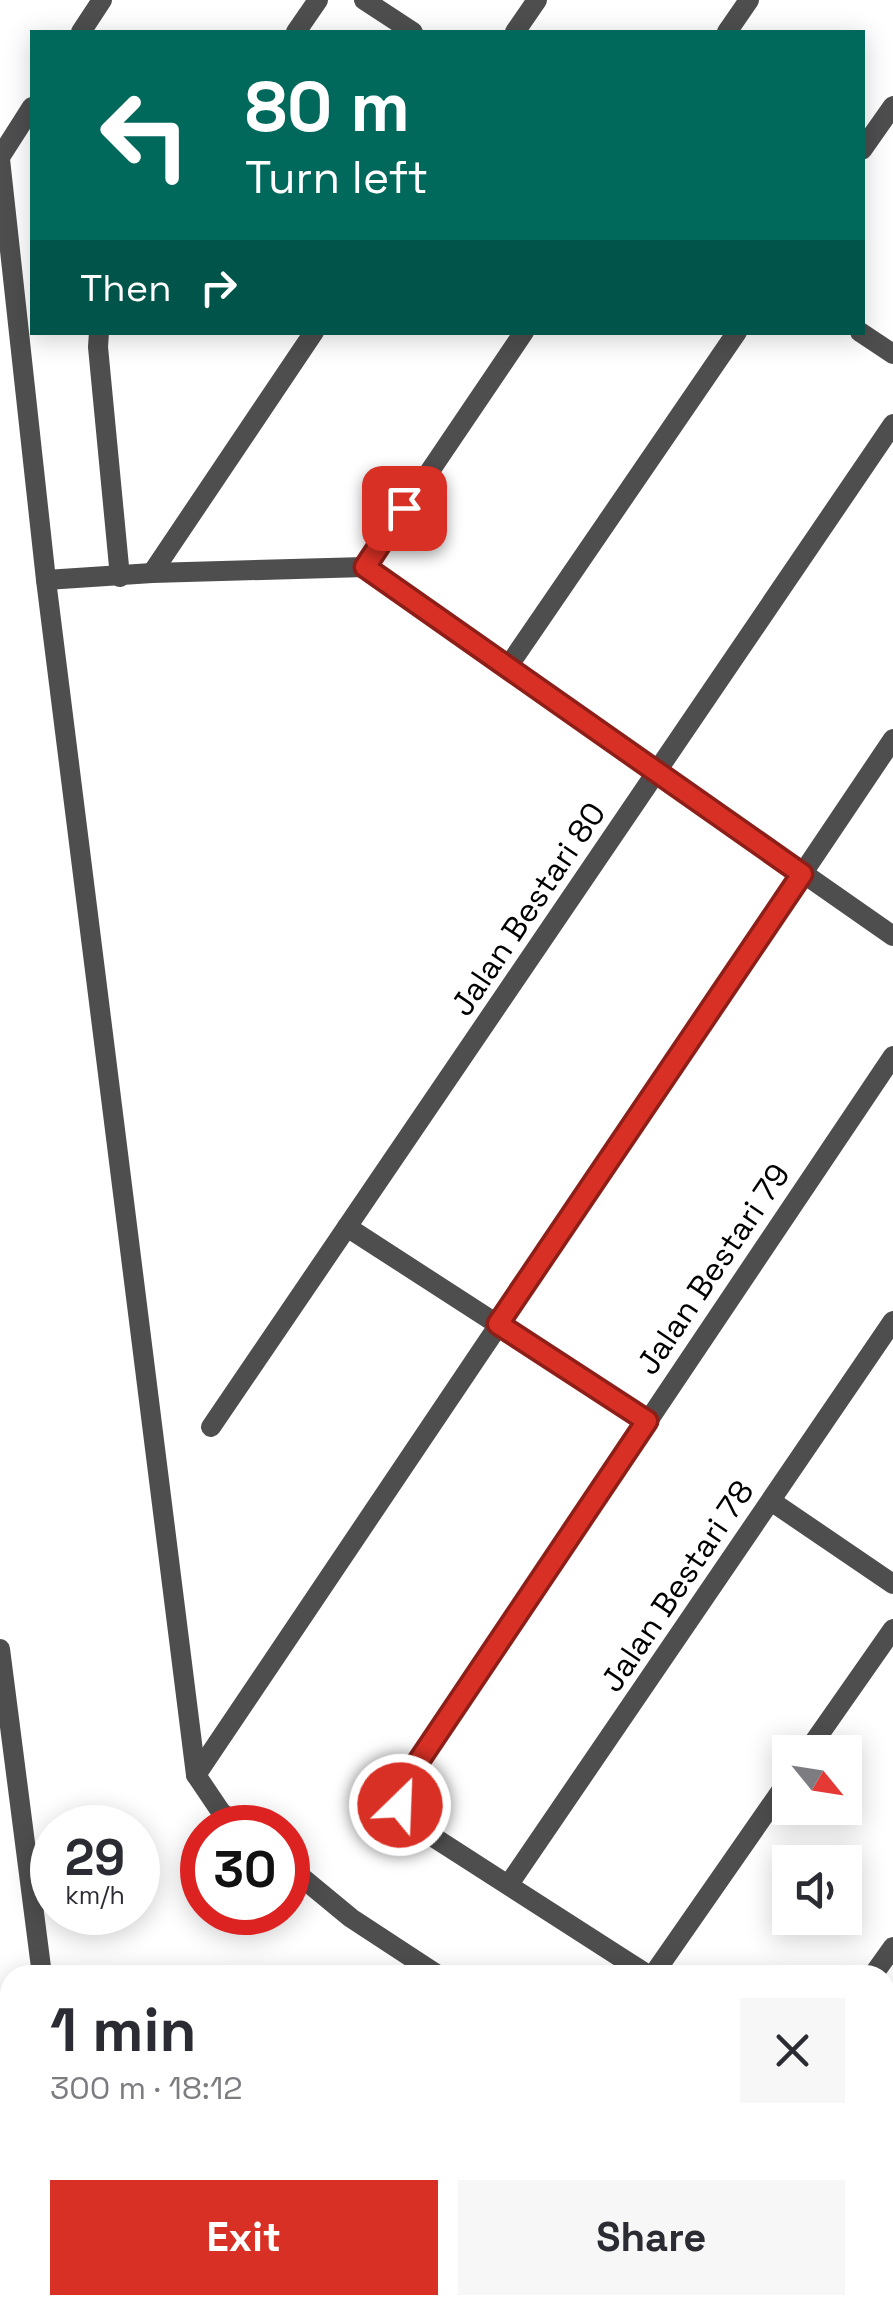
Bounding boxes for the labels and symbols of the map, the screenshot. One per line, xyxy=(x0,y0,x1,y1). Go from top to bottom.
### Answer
pin xyxy=(362,466,447,551)
street label: Jalan Bestari 80 xyxy=(442,795,614,1023)
street label: Jalan Bestari 79 xyxy=(628,1156,798,1382)
street label: Jalan Bestari 78 xyxy=(592,1473,762,1699)
north arrow xyxy=(772,1735,862,1825)
position arrow xyxy=(348,1753,452,1857)
speed limit sign: 30 xyxy=(180,1805,310,1935)

